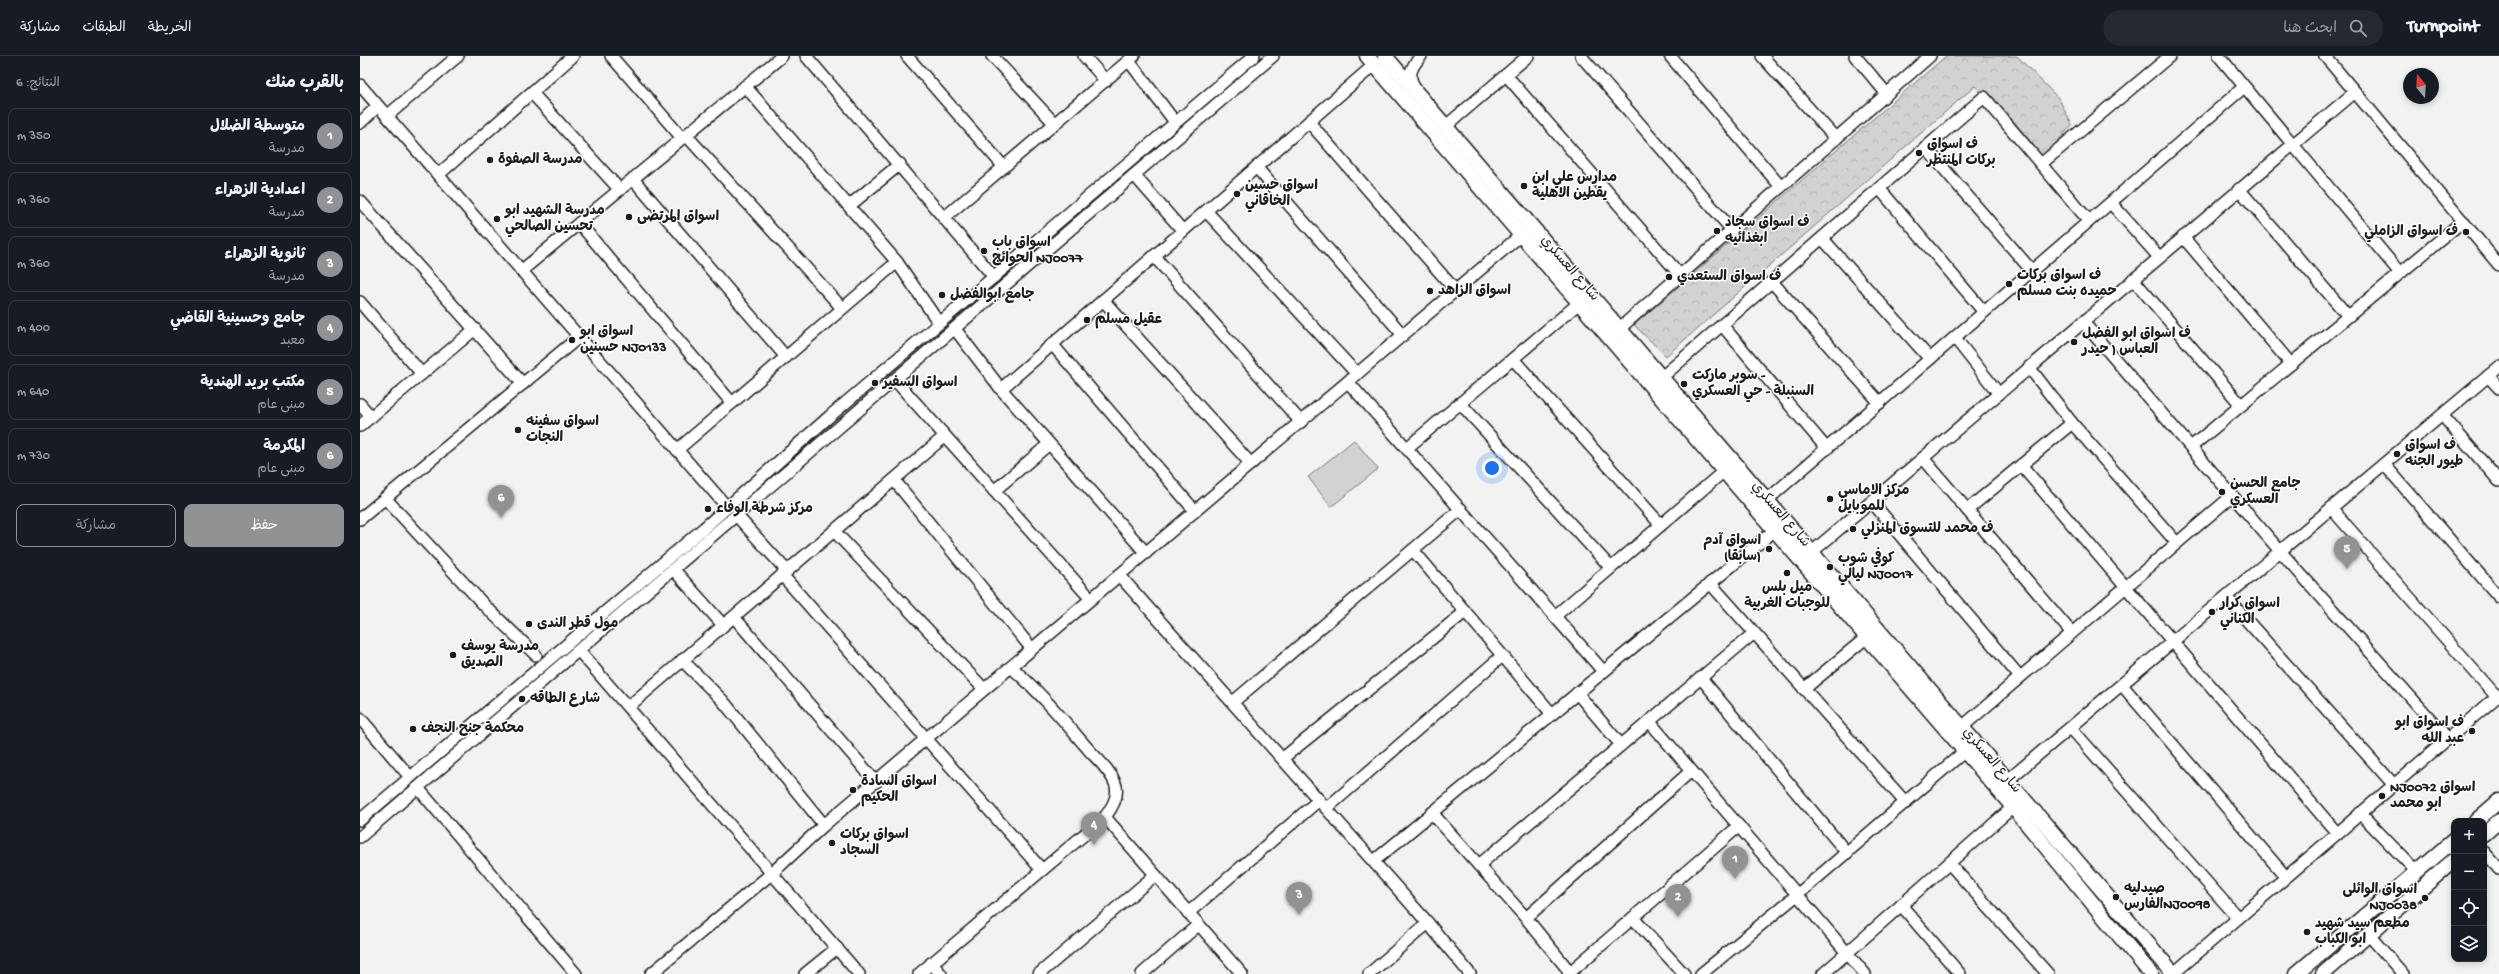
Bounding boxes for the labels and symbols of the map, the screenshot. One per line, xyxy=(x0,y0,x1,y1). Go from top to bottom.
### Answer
north arrow xyxy=(2403,68,2439,104)
place label: ف اسواق بركات المنتظر xyxy=(1925,136,1995,170)
marker: ف اسواق بركات المنتظر xyxy=(1914,148,1924,158)
place label: مدرسة الصفوة xyxy=(498,152,583,169)
marker: مدرسة الصفوة xyxy=(485,155,495,165)
place label: مدارس علي ابن يقطين الاهلية xyxy=(1532,170,1617,203)
place label: اسواق حسين الخاقاني xyxy=(1245,178,1318,213)
marker: مدارس علي ابن يقطين الاهلية xyxy=(1519,181,1529,191)
marker: اسواق حسين الخاقاني xyxy=(1232,189,1242,199)
place label: مدرسة الشهيد ابو تحسين الصالحي xyxy=(504,203,605,238)
place label: اسواق المرتضى xyxy=(637,209,719,226)
marker: اسواق المرتضى xyxy=(624,212,634,222)
marker: مدرسة الشهيد ابو تحسين الصالحي xyxy=(492,214,502,224)
place label: ف اسواق سجاد ابغذائيه xyxy=(1725,214,1810,248)
place label: ف اسواق الزاملي xyxy=(2364,223,2458,243)
marker: ف اسواق سجاد ابغذائيه xyxy=(1712,226,1722,236)
marker: ف اسواق الزاملي xyxy=(2461,227,2471,237)
street label: شارع العسكري xyxy=(1536,233,1602,305)
place label: اسواق باب الحوائج NJ0077 xyxy=(992,235,1084,268)
marker: اسواق باب الحوائج NJ0077 xyxy=(979,246,989,256)
place label: ف اسواق بركات حميده بنت مسلم xyxy=(2017,267,2117,301)
place label: ف اسواق الستعدي xyxy=(1677,268,1781,286)
marker: ف اسواق الستعدي xyxy=(1664,272,1674,282)
marker: ف اسواق بركات حميده بنت مسلم xyxy=(2004,279,2014,289)
place label: اسواق الزاهد xyxy=(1438,283,1511,300)
marker: اسواق الزاهد xyxy=(1425,286,1435,296)
place label: جامع ابوالفضل xyxy=(950,287,1034,304)
marker: جامع ابوالفضل xyxy=(937,290,947,300)
place label: عقيل مسلم xyxy=(1095,312,1162,329)
marker: عقيل مسلم xyxy=(1082,315,1092,325)
place label: اسواق ابو حسنين NJ0133 xyxy=(579,324,667,357)
place label: ف اسواق ابو الفضل العباس ( حيدر xyxy=(2080,325,2191,359)
marker: اسواق ابو حسنين NJ0133 xyxy=(567,335,577,345)
marker: ف اسواق ابو الفضل العباس ( حيدر xyxy=(2069,337,2079,347)
place label: سوبر ماركت - السنبلة - حي العسكري xyxy=(1692,368,1814,403)
place label: اسواق السفير xyxy=(881,375,958,392)
marker: اسواق السفير xyxy=(870,378,880,388)
marker: سوبر ماركت - السنبلة - حي العسكري xyxy=(1679,379,1689,389)
place label: اسواق سفينه النجات xyxy=(526,414,599,447)
marker: اسواق سفينه النجات xyxy=(513,425,523,435)
place label: ف اسواق طيور الجنه xyxy=(2405,437,2464,471)
marker: ف اسواق طيور الجنه xyxy=(2392,449,2402,459)
your location xyxy=(1482,458,1502,478)
place label: جامع الحسن العسكري xyxy=(2230,476,2301,509)
street label: شارع العسكري xyxy=(1747,479,1813,551)
place label: مركز الاماسي للموبايل xyxy=(1838,483,1909,516)
pin: 6 xyxy=(488,485,514,518)
marker: جامع الحسن العسكري xyxy=(2217,487,2227,497)
marker: مركز الاماسي للموبايل xyxy=(1825,494,1835,504)
place label: مركز شرطة الوفاء xyxy=(716,499,813,518)
marker: مركز شرطة الوفاء xyxy=(703,504,713,514)
place label: ف محمد للتسوق المنزلي xyxy=(1861,520,1994,540)
marker: ف محمد للتسوق المنزلي xyxy=(1848,524,1858,534)
place label: اسواق آدم (سابقا) xyxy=(1703,531,1761,566)
pin: 5 xyxy=(2334,536,2360,569)
marker: اسواق آدم (سابقا) xyxy=(1764,544,1774,554)
place label: كوفي شوب ليالي NJ0017 xyxy=(1838,547,1914,586)
marker: كوفي شوب ليالي NJ0017 xyxy=(1825,562,1835,572)
marker: ميل بلس للوجبات الغربية xyxy=(1782,568,1792,578)
place label: ميل بلس للوجبات الغربية xyxy=(1744,580,1830,613)
place label: اسواق كرار الكناني xyxy=(2218,595,2280,631)
marker: اسواق كرار الكناني xyxy=(2207,607,2217,617)
place label: مول قطر الندى xyxy=(537,615,618,633)
marker: مول قطر الندى xyxy=(524,619,534,629)
place label: مدرسة يوسف الصديق xyxy=(461,639,539,672)
marker: مدرسة يوسف الصديق xyxy=(448,650,458,660)
place label: شارع الطاقه xyxy=(530,690,600,708)
marker: شارع الطاقه xyxy=(517,694,527,704)
place label: ف اسواق ابو عبد الله xyxy=(2394,714,2465,748)
place label: محكمة جنح النجف xyxy=(421,721,524,738)
marker: محكمة جنح النجف xyxy=(408,724,418,734)
street label: شارع العسكري xyxy=(1958,725,2024,797)
marker: ف اسواق ابو عبد الله xyxy=(2467,726,2477,736)
place label: اسواق السادة الحكيم xyxy=(861,774,937,807)
place label: NJ0072 اسواق ابو محمد xyxy=(2390,780,2476,813)
marker: اسواق السادة الحكيم xyxy=(848,785,858,795)
marker: NJ0072 اسواق ابو محمد xyxy=(2377,791,2387,801)
pin: 4 xyxy=(1081,812,1107,845)
place label: اسواق بركات السجاد xyxy=(840,827,909,860)
marker: اسواق بركات السجاد xyxy=(827,838,837,848)
pin: 1 xyxy=(1722,846,1748,879)
place label: صيدليه الفارسNJ0098 xyxy=(2124,881,2211,914)
pin: 3 xyxy=(1286,882,1312,915)
place label: اسواق الوائلی NJ0038 xyxy=(2343,882,2417,915)
pin: 2 xyxy=(1665,884,1691,917)
marker: صيدليه الفارسNJ0098 xyxy=(2111,892,2121,902)
marker: اسواق الوائلی NJ0038 xyxy=(2420,893,2430,903)
place label: مطعم سيد شهيد ابو الكباب xyxy=(2315,916,2410,949)
marker: مطعم سيد شهيد ابو الكباب xyxy=(2302,927,2312,937)

